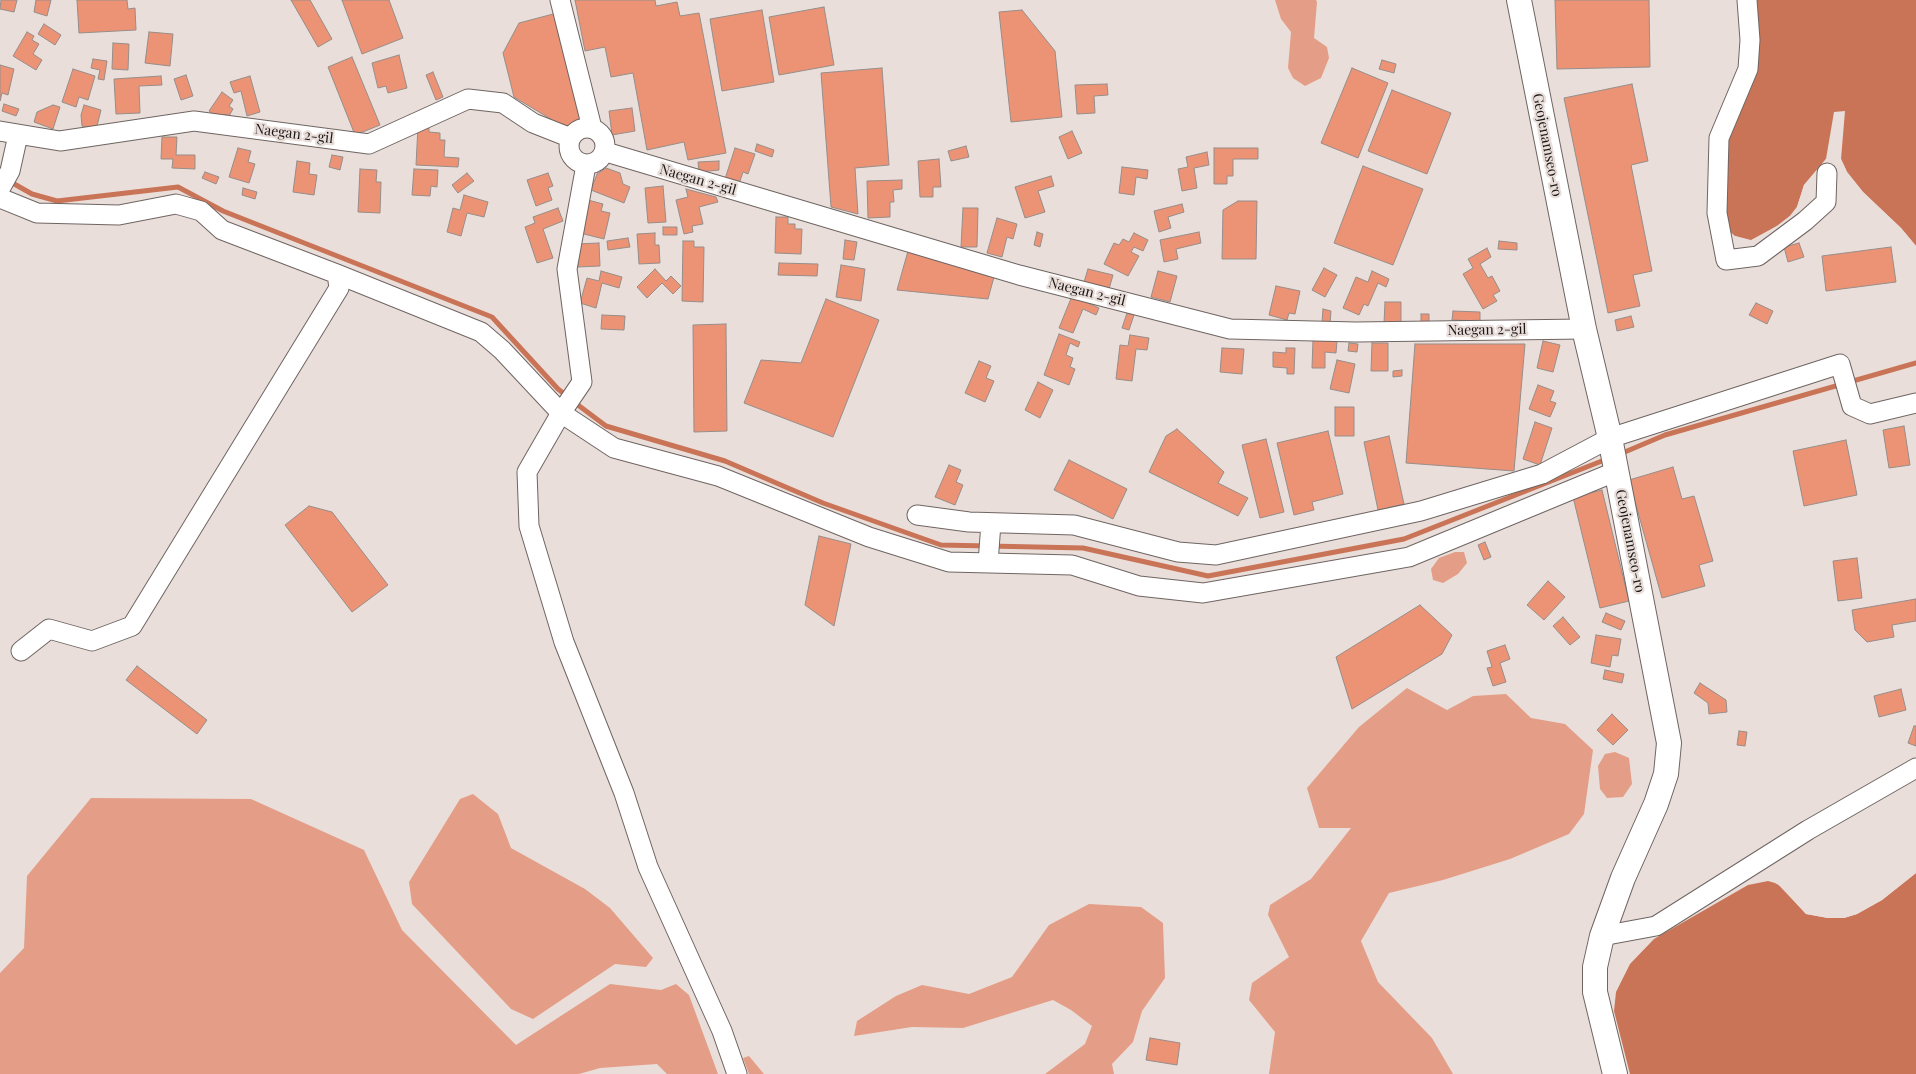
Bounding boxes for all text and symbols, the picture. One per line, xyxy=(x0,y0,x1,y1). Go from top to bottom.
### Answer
street label: Geojenamseo-ro xyxy=(1529,92,1565,198)
street label: Naegan 2-gil xyxy=(254,121,334,147)
street label: Naegan 2-gil xyxy=(658,161,738,199)
street label: Naegan 2-gil xyxy=(1047,274,1127,310)
street label: Naegan 2-gil xyxy=(1447,321,1527,339)
street label: Geojenamseo-ro xyxy=(1612,488,1648,594)

